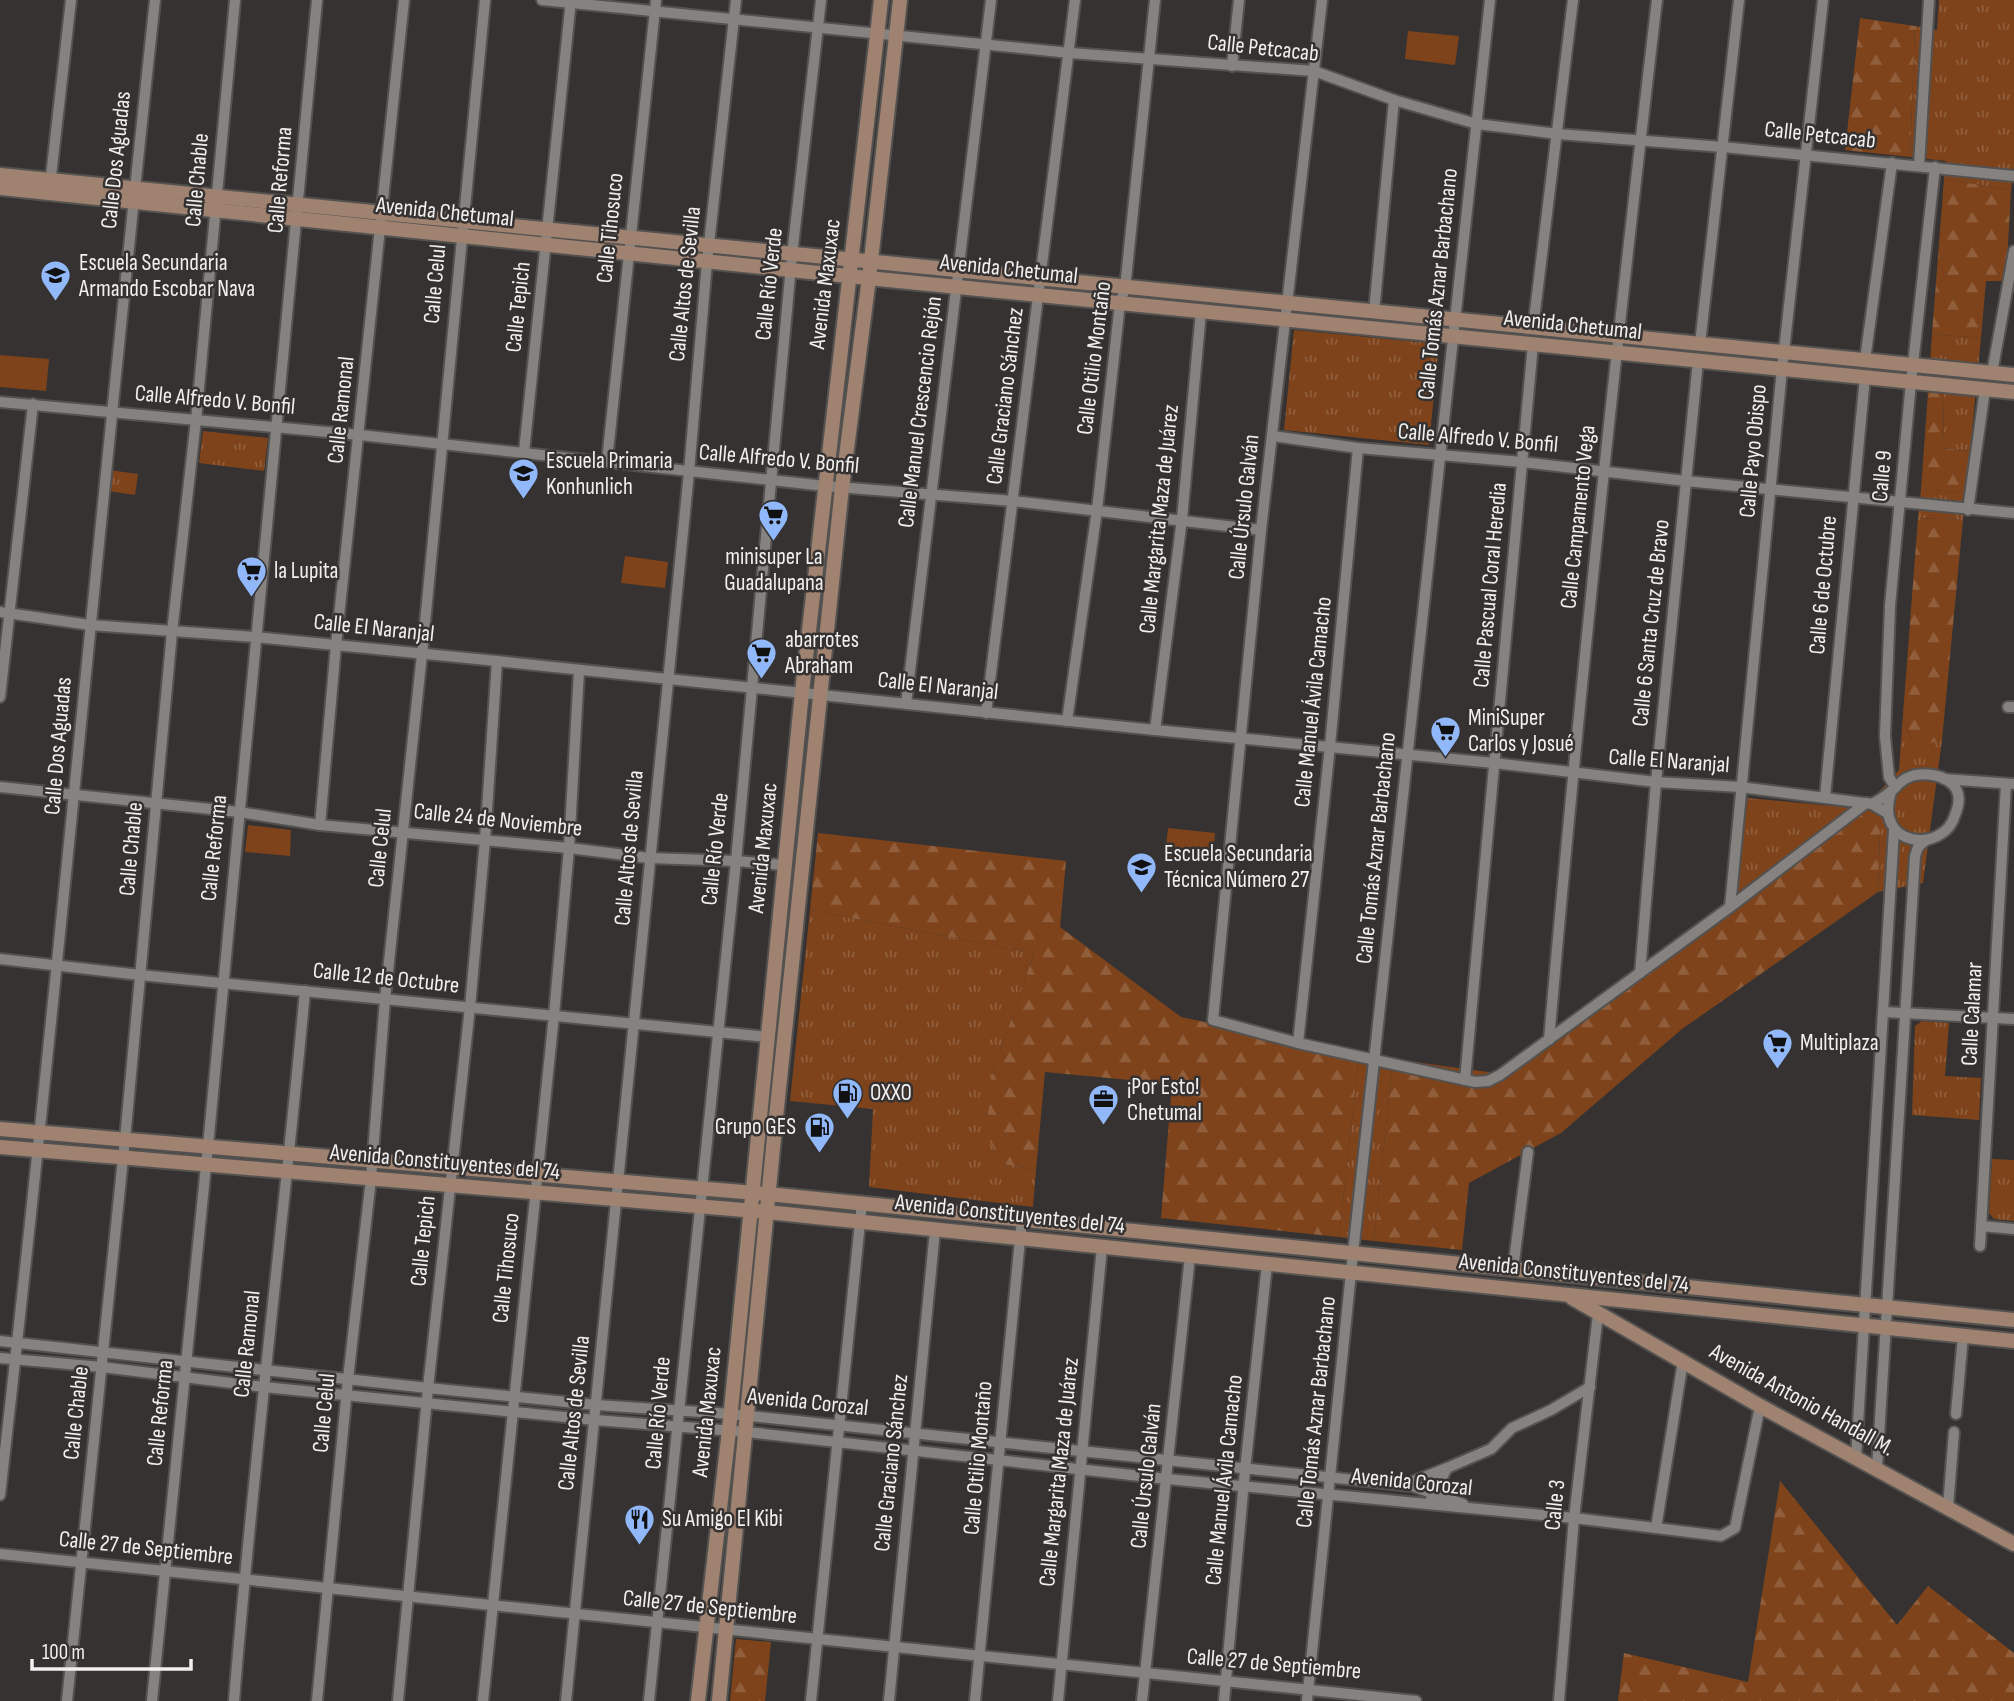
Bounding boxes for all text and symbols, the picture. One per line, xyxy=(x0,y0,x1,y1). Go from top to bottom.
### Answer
street label: Calle Petcacab xyxy=(1206,28,1320,68)
street label: Calle Dos Aguadas xyxy=(95,90,137,230)
street label: Calle Petcacab xyxy=(1763,115,1877,155)
street label: Calle Reforma xyxy=(261,126,299,234)
street label: Calle Chable xyxy=(179,132,215,228)
street label: Calle Tomás Aznar Barbachano xyxy=(1412,167,1464,401)
street label: Calle Tihosuco xyxy=(590,172,630,284)
street label: Avenida Chetumal xyxy=(374,191,515,233)
street label: Calle Altos de Sevilla xyxy=(663,205,707,363)
street label: Avenida Maxuxac xyxy=(803,217,847,352)
street label: Calle Río Verde xyxy=(749,226,789,342)
street label: Calle Celul xyxy=(418,243,452,325)
street label: Avenida Chetumal xyxy=(938,248,1079,290)
place label: Escuela Secundaria Armando Escobar Nava xyxy=(78,249,255,303)
school or university icon: Escuela Secundaria Armando Escobar Nava xyxy=(39,259,73,303)
street label: Calle Tepich xyxy=(499,260,537,354)
street label: Calle Otilio Montaño xyxy=(1071,280,1117,436)
street label: Calle Manuel Crescencio Rejón xyxy=(892,295,948,529)
street label: Avenida Chetumal xyxy=(1502,304,1643,346)
street label: Calle Graciano Sánchez xyxy=(980,306,1030,486)
street label: Calle Ramonal xyxy=(321,355,361,465)
street label: Calle Alfredo V. Bonfil xyxy=(134,379,296,421)
street label: Calle Payo Obispo xyxy=(1733,383,1773,519)
street label: Calle Margarita Maza de Juárez xyxy=(1133,403,1185,635)
street label: Calle Alfredo V. Bonfil xyxy=(1397,417,1559,459)
street label: Calle Campamento Vega xyxy=(1554,424,1602,610)
street label: Calle Úrsulo Galván xyxy=(1222,433,1266,581)
street label: Calle Alfredo V. Bonfil xyxy=(698,438,860,480)
place label: Escuela Primaria Konhunlich xyxy=(546,447,673,501)
street label: Calle 9 xyxy=(1866,449,1898,503)
school or university icon: Escuela Primaria Konhunlich xyxy=(506,457,540,501)
street label: Calle Pascual Coral Heredia xyxy=(1467,481,1513,689)
supermarket icon: minisuper La Guadalupana xyxy=(757,499,791,543)
street label: Calle 6 de Octubre xyxy=(1803,514,1843,656)
street label: Calle 6 Santa Cruz de Bravo xyxy=(1626,518,1676,728)
place label: minisuper La Guadalupana xyxy=(724,543,824,597)
supermarket icon: la Lupita xyxy=(234,554,268,598)
place label: la Lupita xyxy=(274,557,338,585)
street label: Calle Manuel Ávila Camacho xyxy=(1288,595,1338,809)
street label: Calle El Naranjal xyxy=(312,608,436,648)
place label: abarrotes Abraham xyxy=(784,626,859,680)
supermarket icon: abarrotes Abraham xyxy=(745,636,779,680)
street label: Calle El Naranjal xyxy=(876,666,1000,706)
street label: Calle Dos Aguadas xyxy=(38,676,78,816)
place label: MiniSuper Carlos y Josué xyxy=(1468,704,1574,758)
supermarket icon: MiniSuper Carlos y Josué xyxy=(1428,714,1462,758)
street label: Calle Tomás Aznar Barbachano xyxy=(1350,731,1402,965)
street label: Calle El Naranjal xyxy=(1608,743,1730,779)
street label: Calle Altos de Sevilla xyxy=(608,769,650,927)
street label: Avenida Maxuxac xyxy=(742,781,784,916)
street label: Calle Río Verde xyxy=(695,791,735,907)
street label: Calle Reforma xyxy=(195,794,233,902)
street label: Calle 24 de Noviembre xyxy=(412,797,584,843)
street label: Calle Chable xyxy=(113,801,149,897)
street label: Calle Celul xyxy=(362,807,398,889)
place label: Escuela Secundaria Técnica Número 27 xyxy=(1164,840,1313,894)
school or university icon: Escuela Secundaria Técnica Número 27 xyxy=(1124,850,1158,894)
street label: Calle 12 de Octubre xyxy=(311,956,461,1000)
street label: Calle Calamar xyxy=(1955,961,1989,1067)
supermarket icon: Multiplaza xyxy=(1760,1026,1794,1070)
place label: Multiplaza xyxy=(1800,1029,1879,1057)
place label: ¡Por Esto! Chetumal xyxy=(1127,1073,1202,1127)
fuel station icon: OXXO xyxy=(830,1076,864,1120)
place label: OXXO xyxy=(870,1079,912,1107)
office icon: ¡Por Esto! Chetumal xyxy=(1087,1083,1121,1127)
fuel station icon: Grupo GES xyxy=(802,1110,836,1154)
place label: Grupo GES xyxy=(715,1113,796,1141)
street label: Avenida Constituyentes del 74 xyxy=(328,1138,561,1186)
street label: Avenida Constituyentes del 74 xyxy=(893,1188,1127,1240)
street label: Calle Tepich xyxy=(404,1194,442,1288)
street label: Calle Tihosuco xyxy=(486,1212,526,1324)
street label: Avenida Constituyentes del 74 xyxy=(1457,1247,1691,1299)
street label: Calle Ramonal xyxy=(227,1289,267,1399)
street label: Calle Tomás Aznar Barbachano xyxy=(1290,1295,1342,1529)
street label: Calle Altos de Sevilla xyxy=(552,1334,596,1492)
street label: Avenida Antonio Handall M. xyxy=(1704,1337,1899,1462)
street label: Avenida Maxuxac xyxy=(686,1345,728,1480)
street label: Calle Río Verde xyxy=(639,1355,677,1471)
street label: Calle Margarita Maza de Juárez xyxy=(1033,1356,1085,1588)
street label: Calle Reforma xyxy=(141,1359,179,1467)
street label: Calle Chable xyxy=(57,1365,95,1461)
street label: Calle Celul xyxy=(307,1372,341,1454)
street label: Calle Graciano Sánchez xyxy=(868,1373,914,1553)
street label: Calle Manuel Ávila Camacho xyxy=(1199,1373,1249,1587)
street label: Calle Otilio Montaño xyxy=(957,1380,999,1536)
street label: Avenida Corozal xyxy=(745,1382,870,1422)
street label: Calle Úrsulo Galván xyxy=(1124,1402,1168,1550)
street label: Avenida Corozal xyxy=(1349,1462,1474,1502)
street label: Calle 3 xyxy=(1538,1478,1572,1532)
restaurant icon: Su Amigo El Kibi xyxy=(622,1502,656,1546)
place label: Su Amigo El Kibi xyxy=(662,1505,783,1533)
street label: Calle 27 de Septiembre xyxy=(58,1525,234,1571)
street label: Calle 27 de Septiembre xyxy=(622,1584,798,1630)
scale bar xyxy=(32,1628,191,1672)
text: 100 m xyxy=(42,1640,85,1665)
street label: Calle 27 de Septiembre xyxy=(1186,1642,1362,1686)

